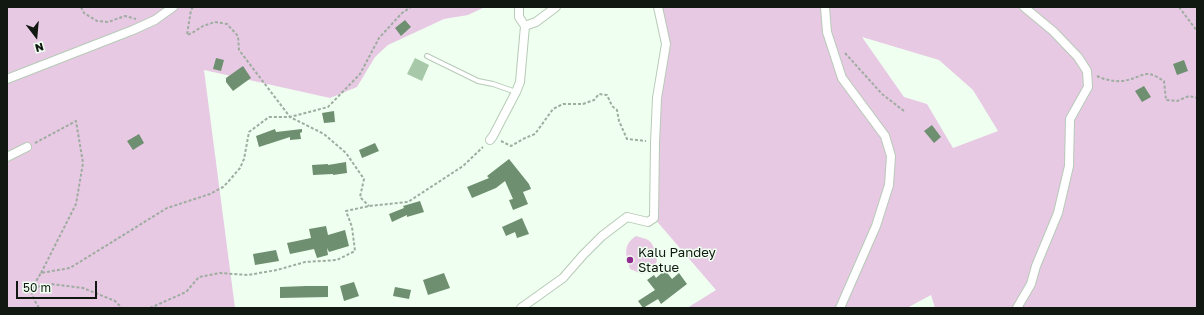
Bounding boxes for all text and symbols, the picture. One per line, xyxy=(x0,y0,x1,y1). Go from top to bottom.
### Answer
north arrow xyxy=(16,16,56,56)
text: N xyxy=(34,41,45,55)
place label: Kalu Pandey Statue xyxy=(638,245,716,276)
marker: Kalu Pandey Statue xyxy=(625,255,635,265)
scale bar xyxy=(18,273,99,299)
text: 50 m xyxy=(23,280,51,295)

